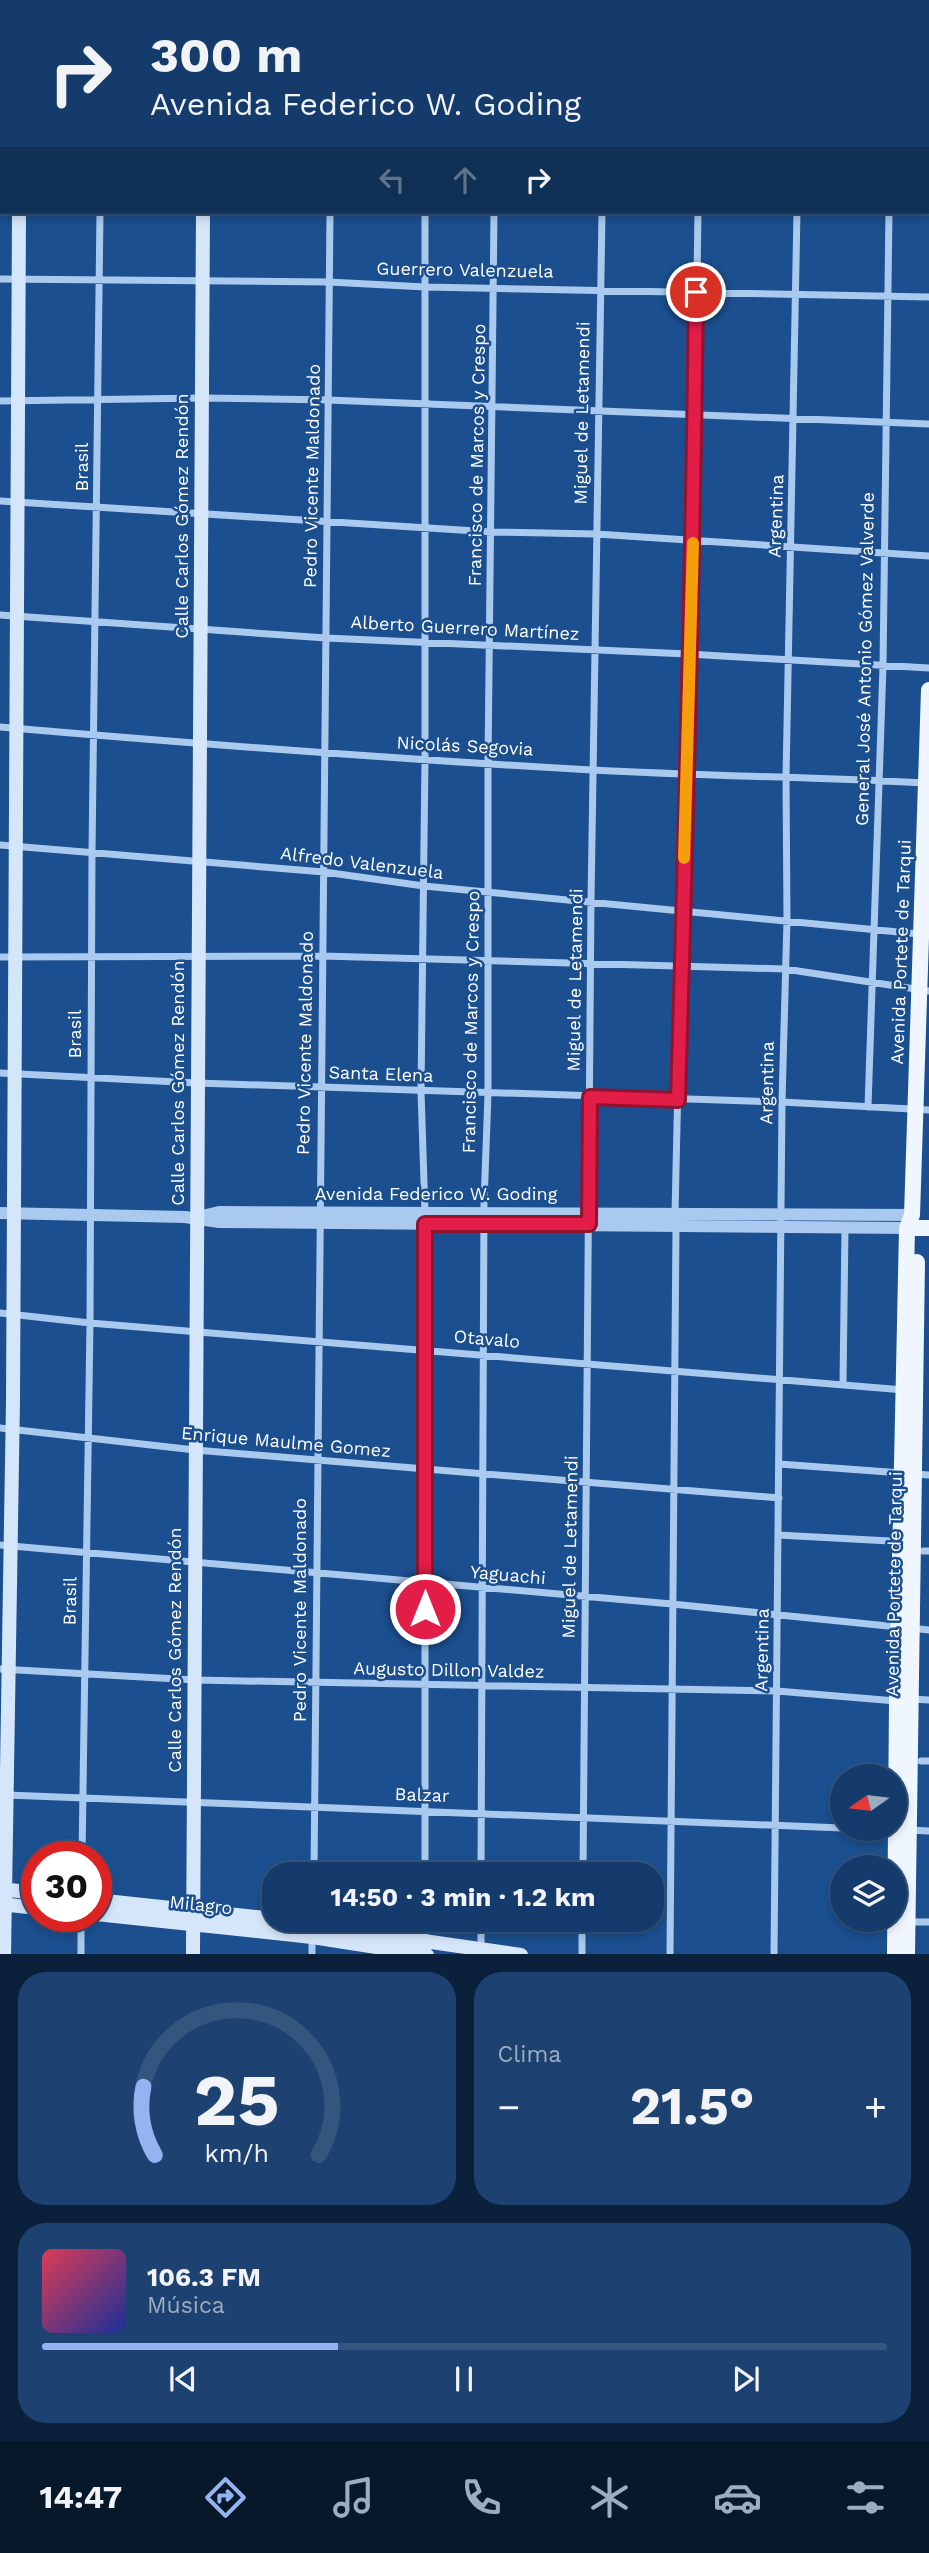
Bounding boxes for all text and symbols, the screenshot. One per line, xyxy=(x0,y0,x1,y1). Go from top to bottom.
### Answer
text: 300 m xyxy=(150,26,302,84)
icon: right xyxy=(35,28,126,119)
text: Avenida Federico W. Goding xyxy=(150,85,581,123)
icon: left xyxy=(373,161,411,199)
icon: ahead xyxy=(446,161,484,199)
icon: right xyxy=(519,161,557,199)
street label: Guerrero Valenzuela xyxy=(376,257,554,282)
pin xyxy=(666,262,726,322)
icon: arrive xyxy=(677,273,715,311)
street label: Miguel de Letamendi xyxy=(569,321,594,505)
street label: Francisco de Marcos y Crespo xyxy=(464,323,489,587)
street label: Pedro Vicente Maldonado xyxy=(299,364,324,588)
street label: Calle Carlos Gómez Rendón xyxy=(171,393,192,639)
street label: Brasil xyxy=(71,442,92,491)
street label: Argentina xyxy=(764,474,787,558)
street label: General José Antonio Gómez Valverde xyxy=(851,492,878,826)
street label: Alberto Guerrero Martínez xyxy=(350,611,580,644)
street label: Nicolás Segovia xyxy=(396,731,534,760)
street label: Avenida Portete de Tarqui xyxy=(886,839,915,1065)
street label: Alfredo Valenzuela xyxy=(279,842,445,883)
street label: Miguel de Letamendi xyxy=(562,888,587,1072)
street label: Francisco de Marcos y Crespo xyxy=(458,890,483,1154)
street label: Pedro Vicente Maldonado xyxy=(292,931,317,1155)
street label: Calle Carlos Gómez Rendón xyxy=(167,960,188,1206)
street label: Brasil xyxy=(64,1009,85,1058)
street label: Argentina xyxy=(755,1041,778,1125)
street label: Santa Elena xyxy=(328,1061,434,1086)
street label: Avenida Federico W. Goding xyxy=(315,1183,558,1204)
street label: Otavalo xyxy=(453,1325,521,1352)
street label: Enrique Maulme Gomez xyxy=(180,1422,392,1461)
street label: Miguel de Letamendi xyxy=(557,1455,582,1639)
street label: Avenida Portete de Tarqui xyxy=(881,1471,906,1697)
street label: Pedro Vicente Maldonado xyxy=(289,1498,310,1722)
street label: Calle Carlos Gómez Rendón xyxy=(164,1527,185,1773)
street label: Yaguachi xyxy=(469,1561,547,1588)
position arrow xyxy=(388,1572,462,1646)
street label: Brasil xyxy=(59,1576,80,1626)
street label: Argentina xyxy=(750,1608,773,1692)
street label: Augusto Dillon Valdez xyxy=(353,1657,545,1682)
north arrow xyxy=(830,1764,906,1841)
map controls xyxy=(830,1764,907,1932)
street label: Balzar xyxy=(394,1783,450,1806)
speed limit sign: 30 xyxy=(21,1841,112,1932)
button: layers xyxy=(830,1855,907,1932)
text: 14:50 · 3 min · 1.2 km xyxy=(331,1882,595,1912)
street label: Milagro xyxy=(168,1891,234,1918)
text: Clima xyxy=(498,2041,561,2068)
text: 25 xyxy=(194,2057,280,2143)
text: 21.5° xyxy=(630,2076,755,2137)
text: − xyxy=(498,2085,520,2129)
text: + xyxy=(864,2085,887,2129)
text: km/h xyxy=(205,2138,269,2167)
text: 106.3 FM xyxy=(147,2262,261,2292)
text: Música xyxy=(147,2292,225,2319)
icon: previous xyxy=(164,2360,202,2398)
icon: pause xyxy=(445,2360,483,2398)
icon: next xyxy=(727,2360,765,2398)
icon: directions xyxy=(201,2473,250,2522)
icon: music xyxy=(329,2473,378,2522)
icon: phone xyxy=(457,2473,506,2522)
icon: climate xyxy=(585,2473,634,2522)
icon: car xyxy=(713,2473,762,2522)
icon: filters xyxy=(841,2473,890,2522)
text: 14:47 xyxy=(39,2478,122,2516)

